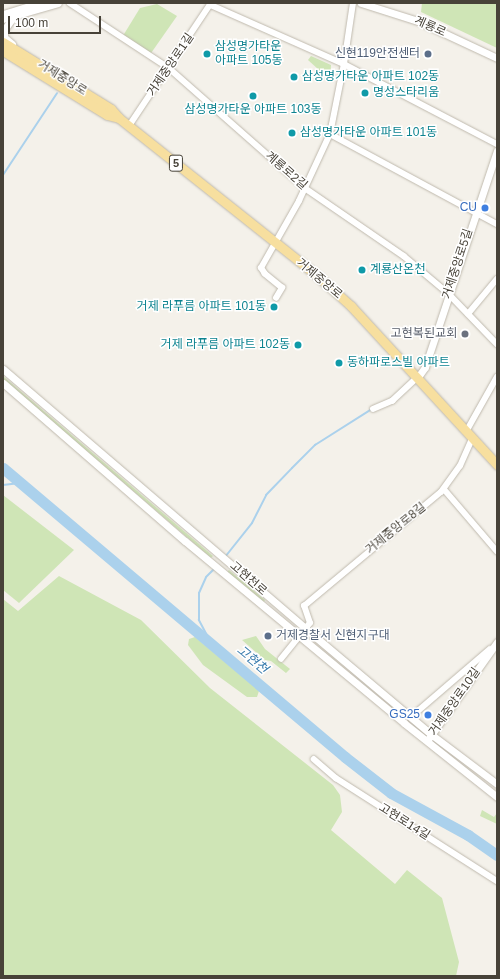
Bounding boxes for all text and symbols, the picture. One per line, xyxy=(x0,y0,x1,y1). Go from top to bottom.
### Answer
scale bar xyxy=(10,8,103,34)
street label: 계룡로 xyxy=(412,14,448,40)
text: 100 m xyxy=(15,16,48,30)
street label: 거제중앙로1길 xyxy=(145,31,197,99)
place label: 삼성명가타운 아파트 105동 xyxy=(215,40,283,68)
place label: 신현119안전센터 xyxy=(335,47,420,61)
marker: 삼성명가타운 아파트 105동 xyxy=(202,49,212,59)
marker: 신현119안전센터 xyxy=(423,49,433,59)
street label: 거제중앙로 xyxy=(35,57,89,99)
place label: 삼성명가타운 아파트 102동 xyxy=(302,70,439,84)
marker: 삼성명가타운 아파트 102동 xyxy=(289,72,299,82)
place label: 명성스타리움 xyxy=(373,86,439,100)
marker: 명성스타리움 xyxy=(360,88,370,98)
marker: 삼성명가타운 아파트 103동 xyxy=(248,91,258,101)
place label: 삼성명가타운 아파트 103동 xyxy=(184,103,322,117)
place label: 삼성명가타운 아파트 101동 xyxy=(300,126,437,140)
marker: 삼성명가타운 아파트 101동 xyxy=(287,128,297,138)
street label: 계룡로2길 xyxy=(262,149,310,193)
road number: 5 xyxy=(168,154,184,172)
place label: CU xyxy=(460,201,477,215)
marker: CU xyxy=(480,203,490,213)
street label: 거제중앙로5길 xyxy=(440,227,476,301)
street label: 거제중앙로 xyxy=(293,256,345,302)
place label: 계룡산온천 xyxy=(370,263,425,277)
marker: 계룡산온천 xyxy=(357,265,367,275)
place label: 거제 라푸름 아파트 101동 xyxy=(137,300,266,314)
marker: 거제 라푸름 아파트 101동 xyxy=(269,302,279,312)
place label: 고현복된교회 xyxy=(391,327,457,341)
marker: 고현복된교회 xyxy=(460,329,470,339)
place label: 거제 라푸름 아파트 102동 xyxy=(161,338,290,352)
marker: 거제 라푸름 아파트 102동 xyxy=(293,340,303,350)
place label: 동하파로스빌 아파트 xyxy=(347,356,450,370)
marker: 동하파로스빌 아파트 xyxy=(334,358,344,368)
street label: 거제중앙로8길 xyxy=(363,500,429,558)
street label: 고현천로 xyxy=(227,559,269,599)
place label: 거제경찰서 신현지구대 xyxy=(276,629,390,643)
marker: 거제경찰서 신현지구대 xyxy=(263,631,273,641)
water label: 고현천 xyxy=(233,642,271,678)
street label: 거제중앙로10길 xyxy=(426,665,484,739)
place label: GS25 xyxy=(389,708,420,722)
marker: GS25 xyxy=(423,710,433,720)
street label: 고현로14길 xyxy=(376,801,432,843)

